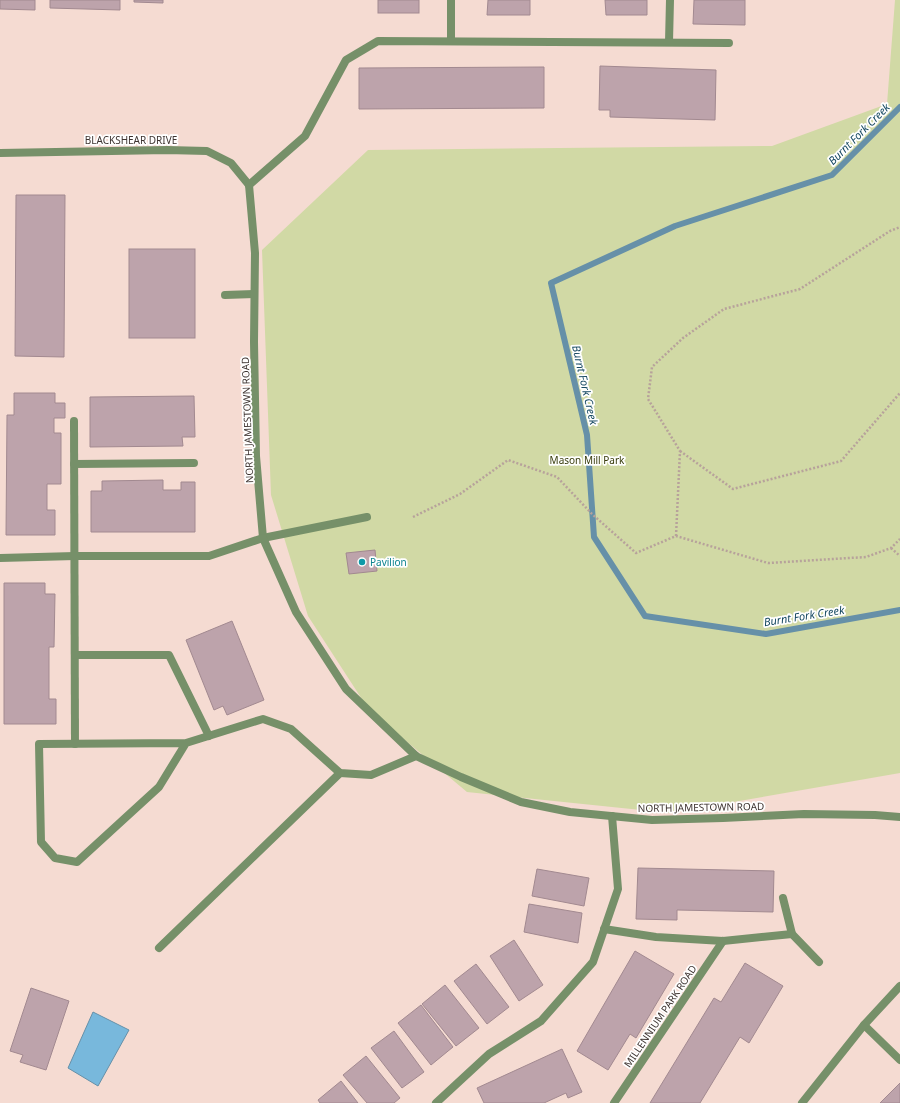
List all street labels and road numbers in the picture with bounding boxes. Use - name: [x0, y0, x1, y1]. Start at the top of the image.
- street label: BLACKSHEAR DRIVE: [85, 133, 177, 147]
- street label: NORTH JAMESTOWN ROAD: [238, 357, 256, 483]
- street label: NORTH JAMESTOWN ROAD: [638, 799, 764, 815]
- street label: MILLENNIUM PARK ROAD: [620, 962, 700, 1070]

